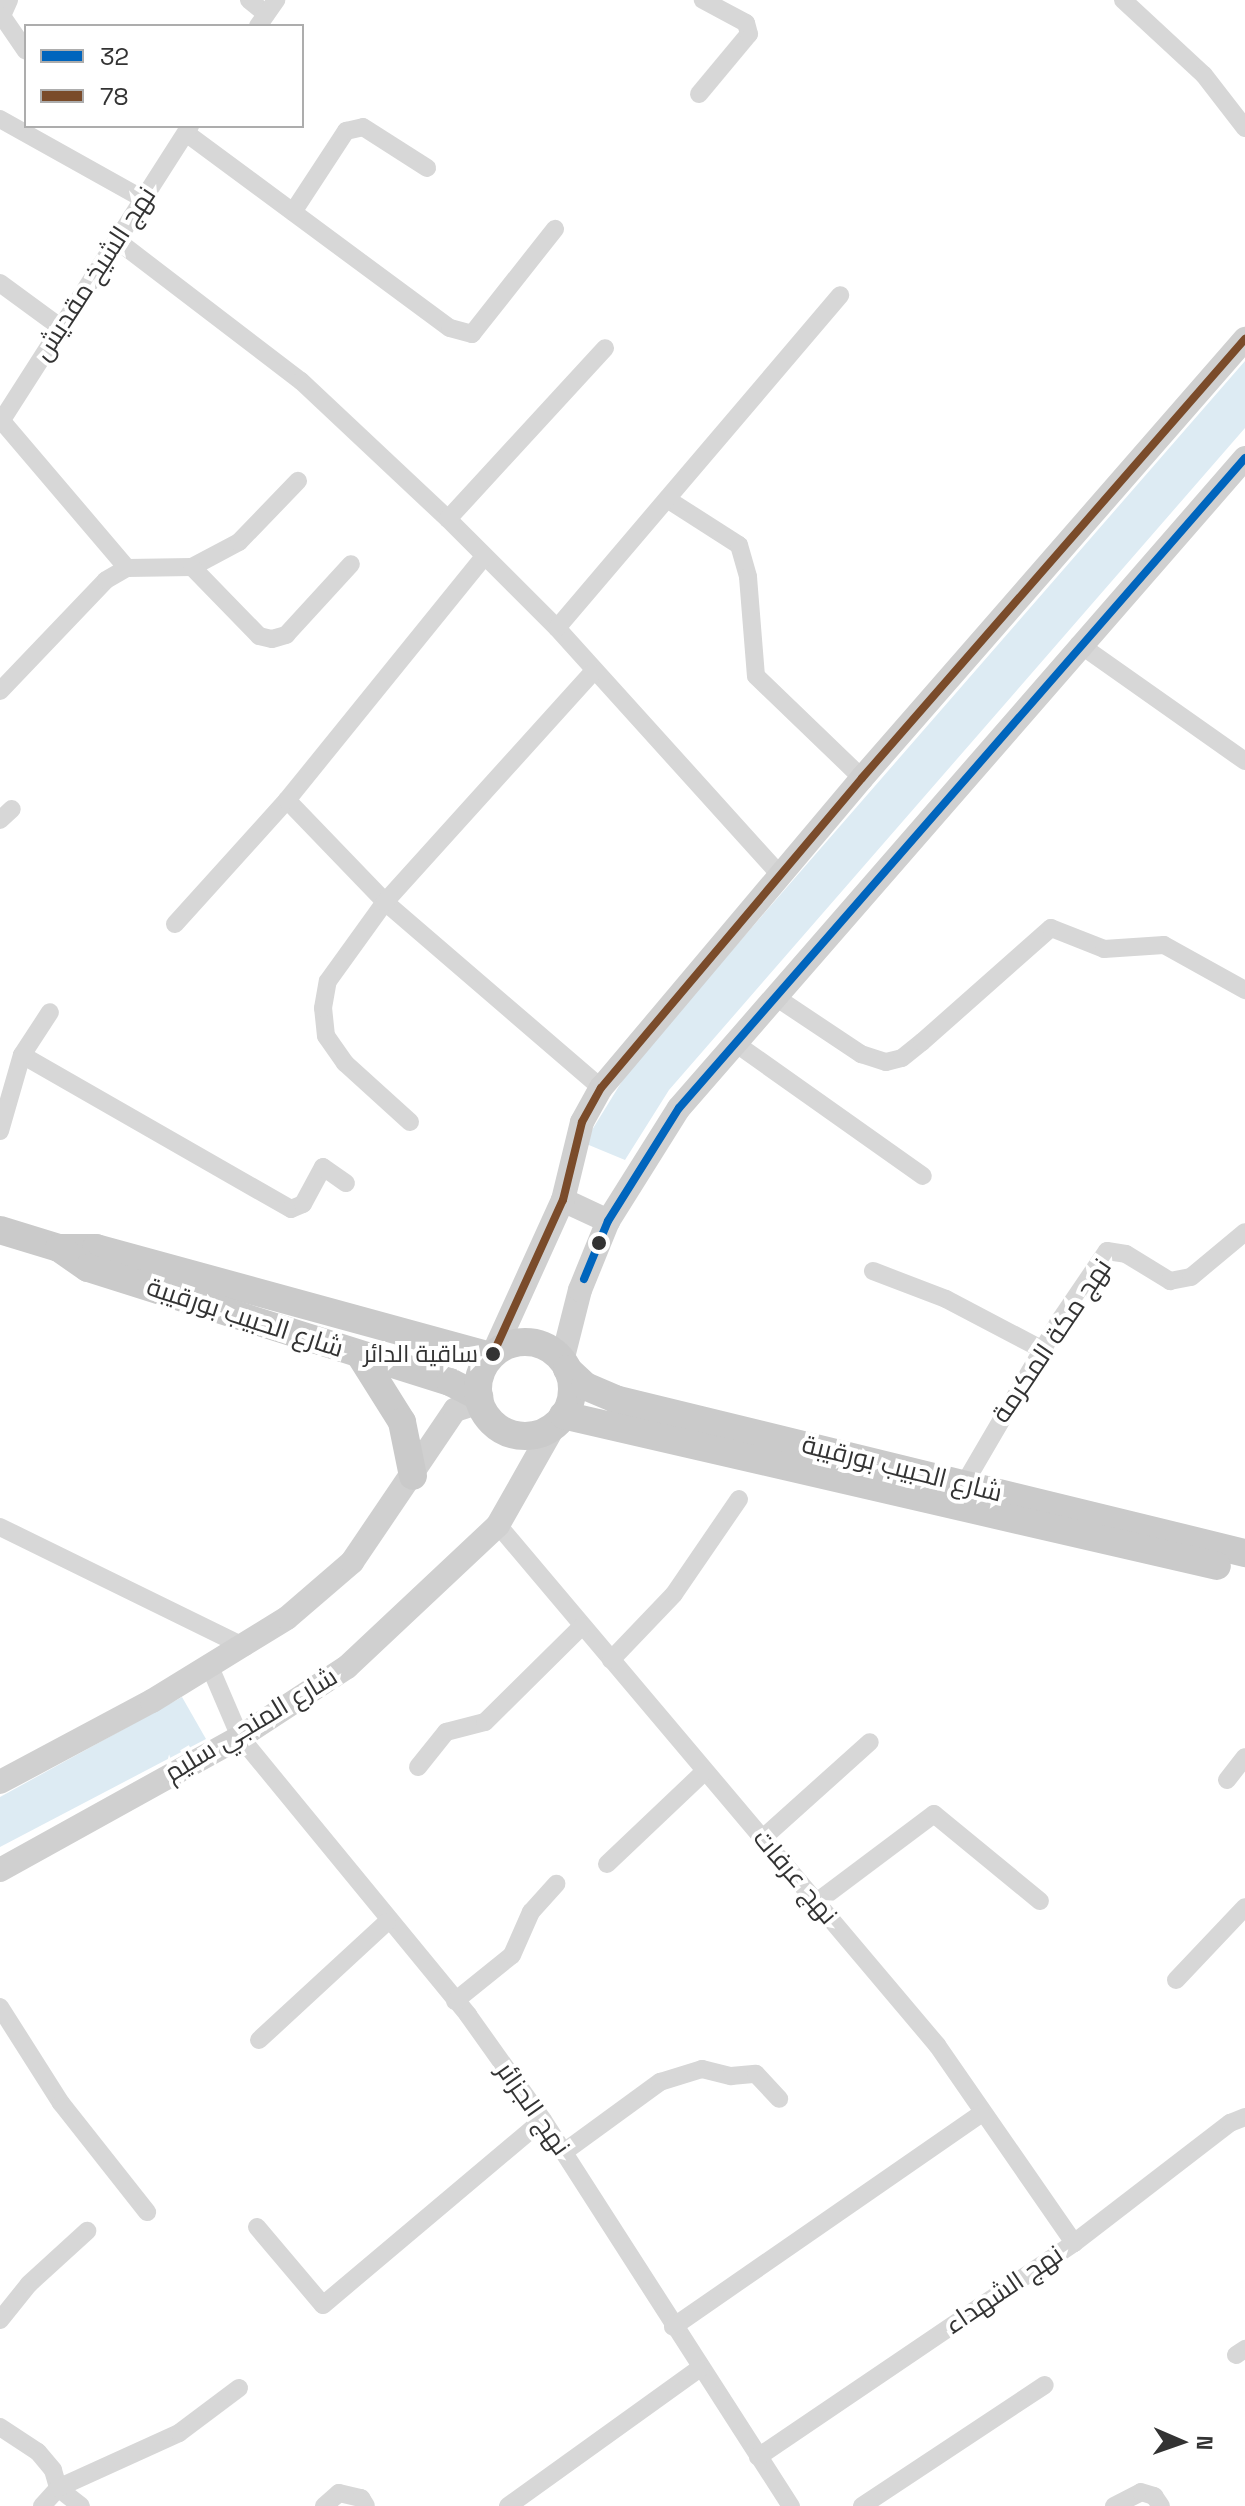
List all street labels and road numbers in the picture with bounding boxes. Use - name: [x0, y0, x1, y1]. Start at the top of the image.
- street label: نهج الشيخ مقديش: [27, 181, 163, 367]
- street label: نهج مكة المكرمة: [986, 1253, 1118, 1429]
- street label: شارع الحبيب بورقيبة: [143, 1271, 347, 1365]
- street label: شارع الحبيب بورقيبة: [799, 1429, 1005, 1509]
- street label: شارع المنجي سليم: [159, 1661, 343, 1789]
- street label: نهج عرفات: [746, 1823, 844, 1931]
- street label: نهج الجزائر: [490, 2056, 576, 2162]
- street label: نهج الشهداء: [939, 2239, 1069, 2341]

